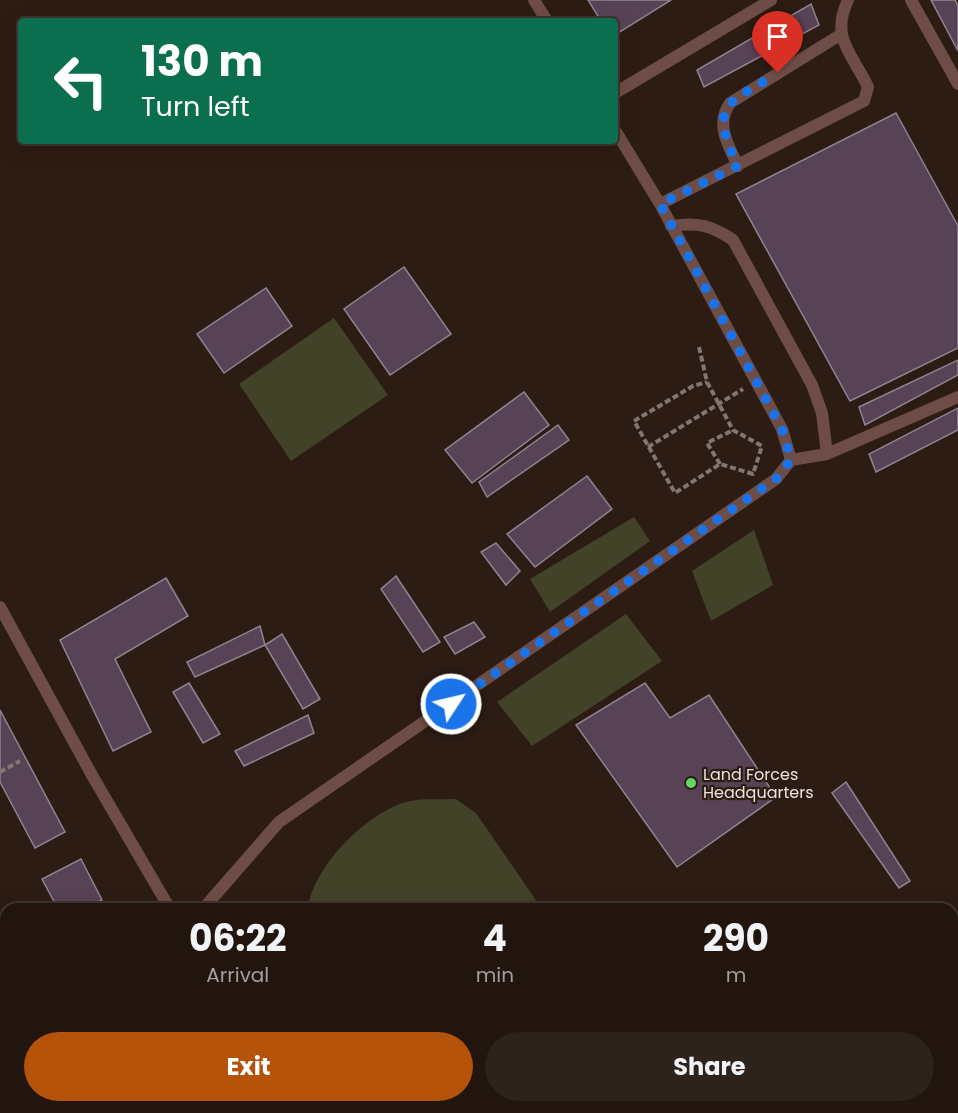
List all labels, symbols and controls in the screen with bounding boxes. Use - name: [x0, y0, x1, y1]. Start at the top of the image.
- pin: [752, 11, 803, 73]
- icon: arrive: [761, 20, 794, 53]
- text: 130 m: [141, 32, 263, 91]
- icon: left: [42, 42, 120, 120]
- text: Turn left: [141, 88, 250, 125]
- position arrow: [419, 672, 483, 736]
- place label: Land Forces Headquarters: [703, 763, 814, 804]
- marker: Land Forces Headquarters: [684, 776, 698, 790]
- text: 06:22: [189, 913, 287, 964]
- text: 4: [483, 913, 507, 964]
- text: 290: [703, 913, 769, 964]
- text: Arrival: [206, 961, 269, 989]
- text: min: [476, 961, 514, 989]
- text: m: [726, 961, 746, 989]
- button: Exit: [24, 1032, 473, 1101]
- button: Share: [485, 1032, 934, 1101]

